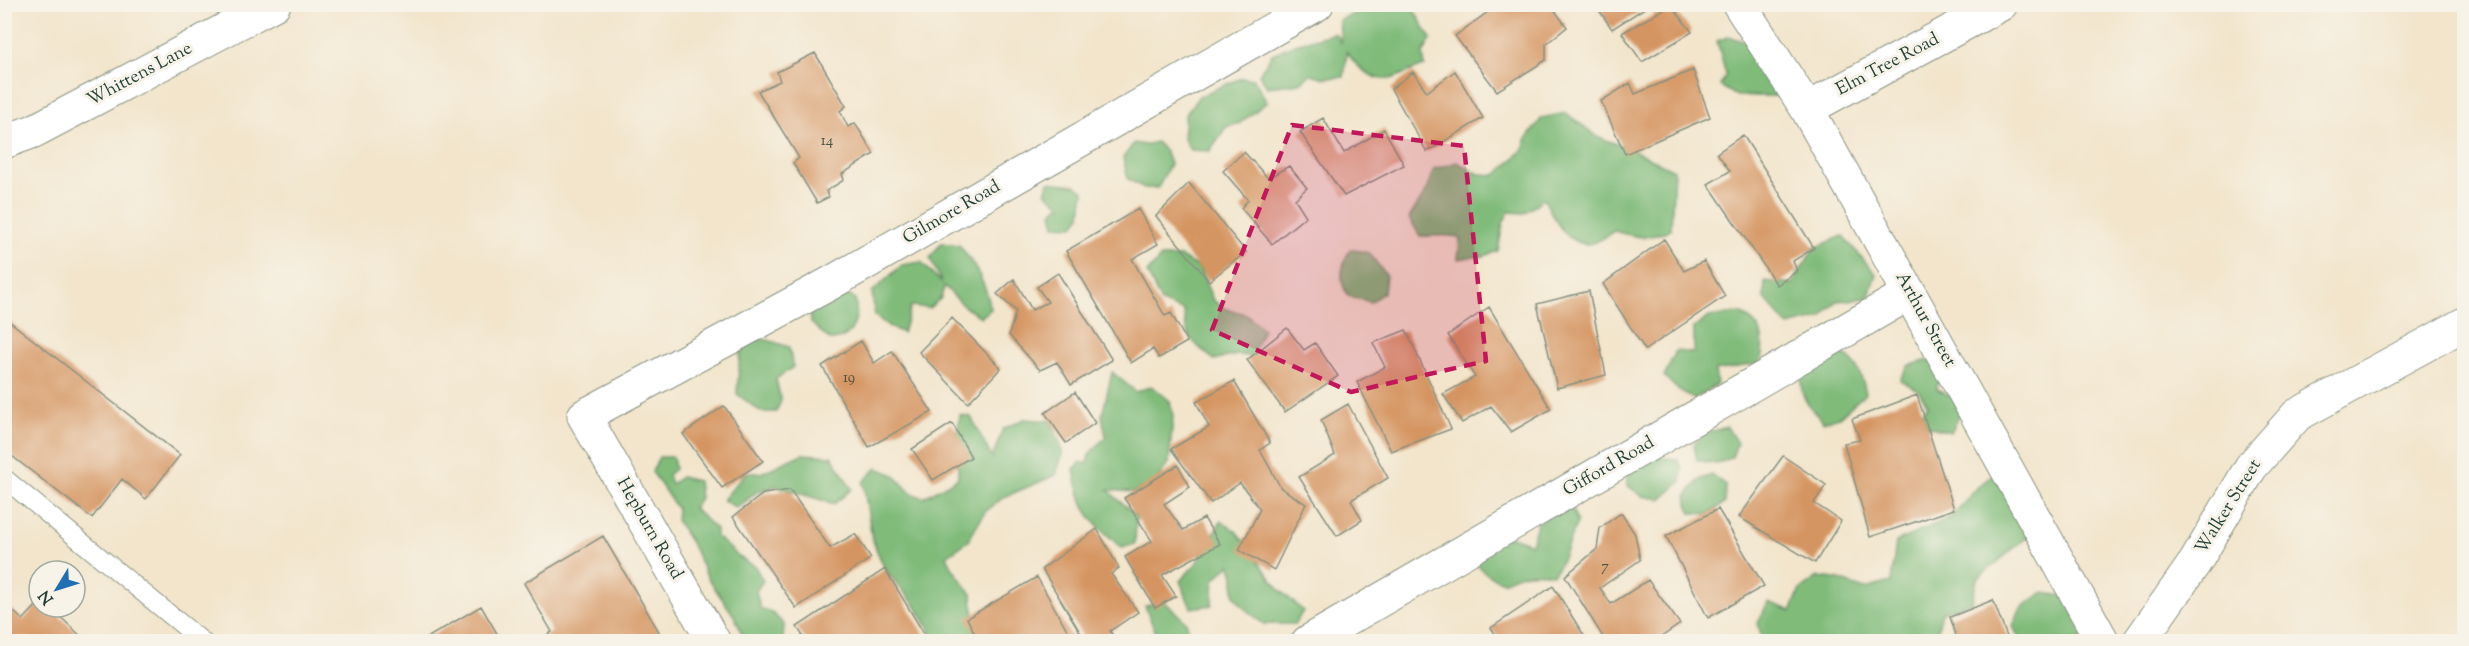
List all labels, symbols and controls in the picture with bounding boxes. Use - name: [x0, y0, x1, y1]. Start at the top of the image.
- street label: Elm Tree Road: [1832, 27, 1944, 103]
- street label: Whittens Lane: [83, 36, 197, 114]
- house number: 14: [821, 131, 834, 152]
- street label: Gilmore Road: [898, 175, 1006, 251]
- street label: Arthur Street: [1888, 268, 1962, 372]
- house number: 19: [843, 368, 855, 389]
- street label: Gifford Road: [1559, 430, 1659, 504]
- street label: Walker Street: [2190, 455, 2268, 559]
- street label: Hepburn Road: [609, 473, 689, 585]
- house number: 7: [1601, 557, 1609, 578]
- north arrow: [27, 559, 87, 619]
- text: N: [34, 584, 60, 609]

